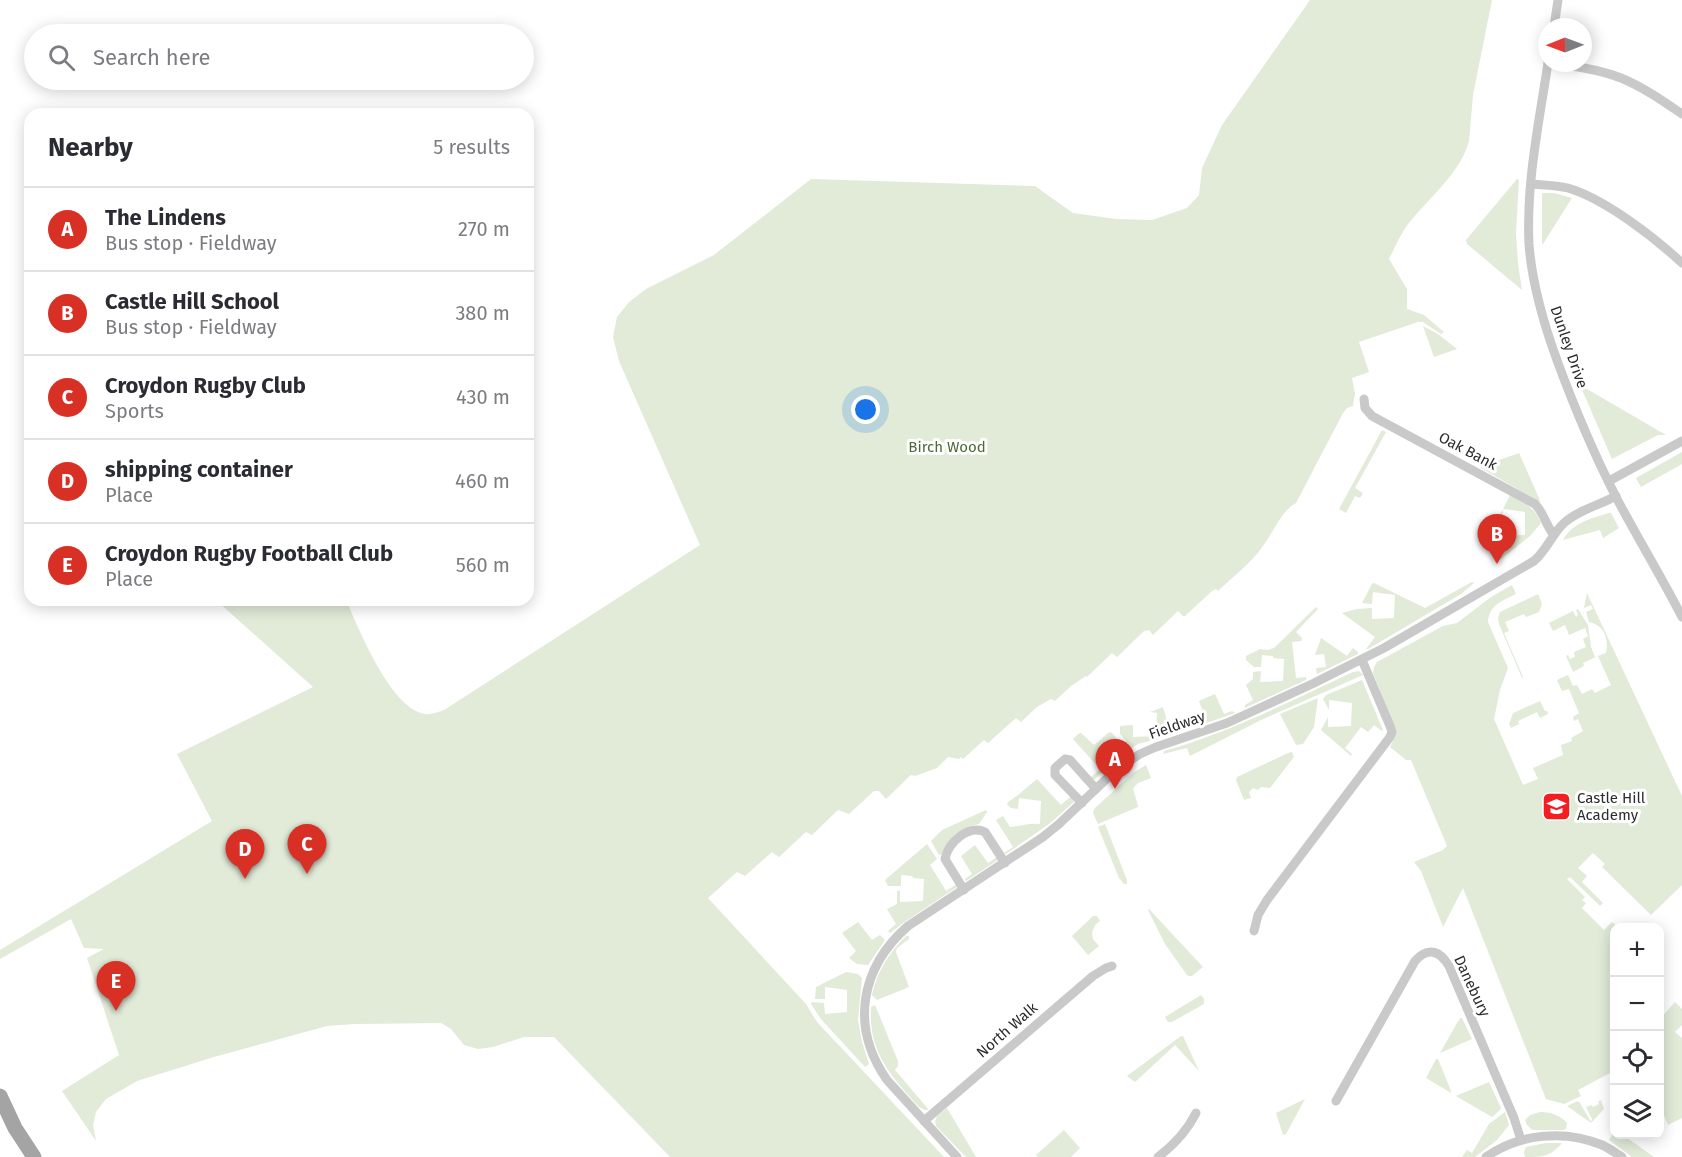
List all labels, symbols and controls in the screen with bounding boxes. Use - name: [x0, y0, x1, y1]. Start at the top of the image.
- north arrow: [1538, 18, 1592, 72]
- search box: [24, 24, 534, 90]
- icon: search: [45, 41, 78, 74]
- text: Search here: [93, 44, 211, 71]
- text: Nearby: [48, 132, 133, 163]
- text: 5 results: [433, 135, 510, 159]
- text: The Lindens: [105, 204, 226, 231]
- text: A: [62, 217, 73, 241]
- text: 270 m: [458, 217, 510, 241]
- text: Bus stop · Fieldway: [105, 231, 277, 255]
- text: Castle Hill School: [105, 288, 279, 315]
- text: B: [61, 301, 74, 325]
- text: 380 m: [455, 301, 510, 325]
- street label: Dunley Drive: [1546, 303, 1592, 391]
- text: Bus stop · Fieldway: [105, 315, 277, 339]
- text: Croydon Rugby Club: [105, 372, 306, 399]
- text: C: [62, 385, 73, 409]
- text: 430 m: [456, 385, 510, 409]
- your location: [851, 395, 880, 424]
- text: Sports: [105, 399, 164, 423]
- street label: Oak Bank: [1436, 428, 1501, 474]
- park label: Birch Wood: [908, 438, 986, 456]
- text: shipping container: [105, 456, 293, 483]
- text: D: [61, 469, 74, 493]
- text: 460 m: [455, 469, 510, 493]
- text: Place: [105, 483, 153, 507]
- pin: B: [1478, 514, 1516, 564]
- text: Croydon Rugby Football Club: [105, 540, 393, 567]
- text: E: [62, 553, 73, 577]
- text: 560 m: [456, 553, 510, 577]
- text: Place: [105, 567, 153, 591]
- street label: Fieldway: [1146, 707, 1208, 743]
- pin: A: [1096, 740, 1134, 789]
- place label: Castle Hill Academy: [1577, 789, 1646, 824]
- school or university icon: Castle Hill Academy: [1540, 791, 1572, 823]
- pin: C: [288, 824, 326, 874]
- pin: D: [226, 830, 264, 879]
- map controls: [1610, 923, 1664, 1139]
- button: +: [1610, 923, 1664, 977]
- street label: Danebury: [1450, 953, 1494, 1020]
- pin: E: [96, 962, 136, 1011]
- button: −: [1610, 977, 1664, 1031]
- street label: North Walk: [973, 998, 1041, 1061]
- button: locate: [1610, 1031, 1664, 1085]
- button: layers: [1610, 1085, 1664, 1139]

